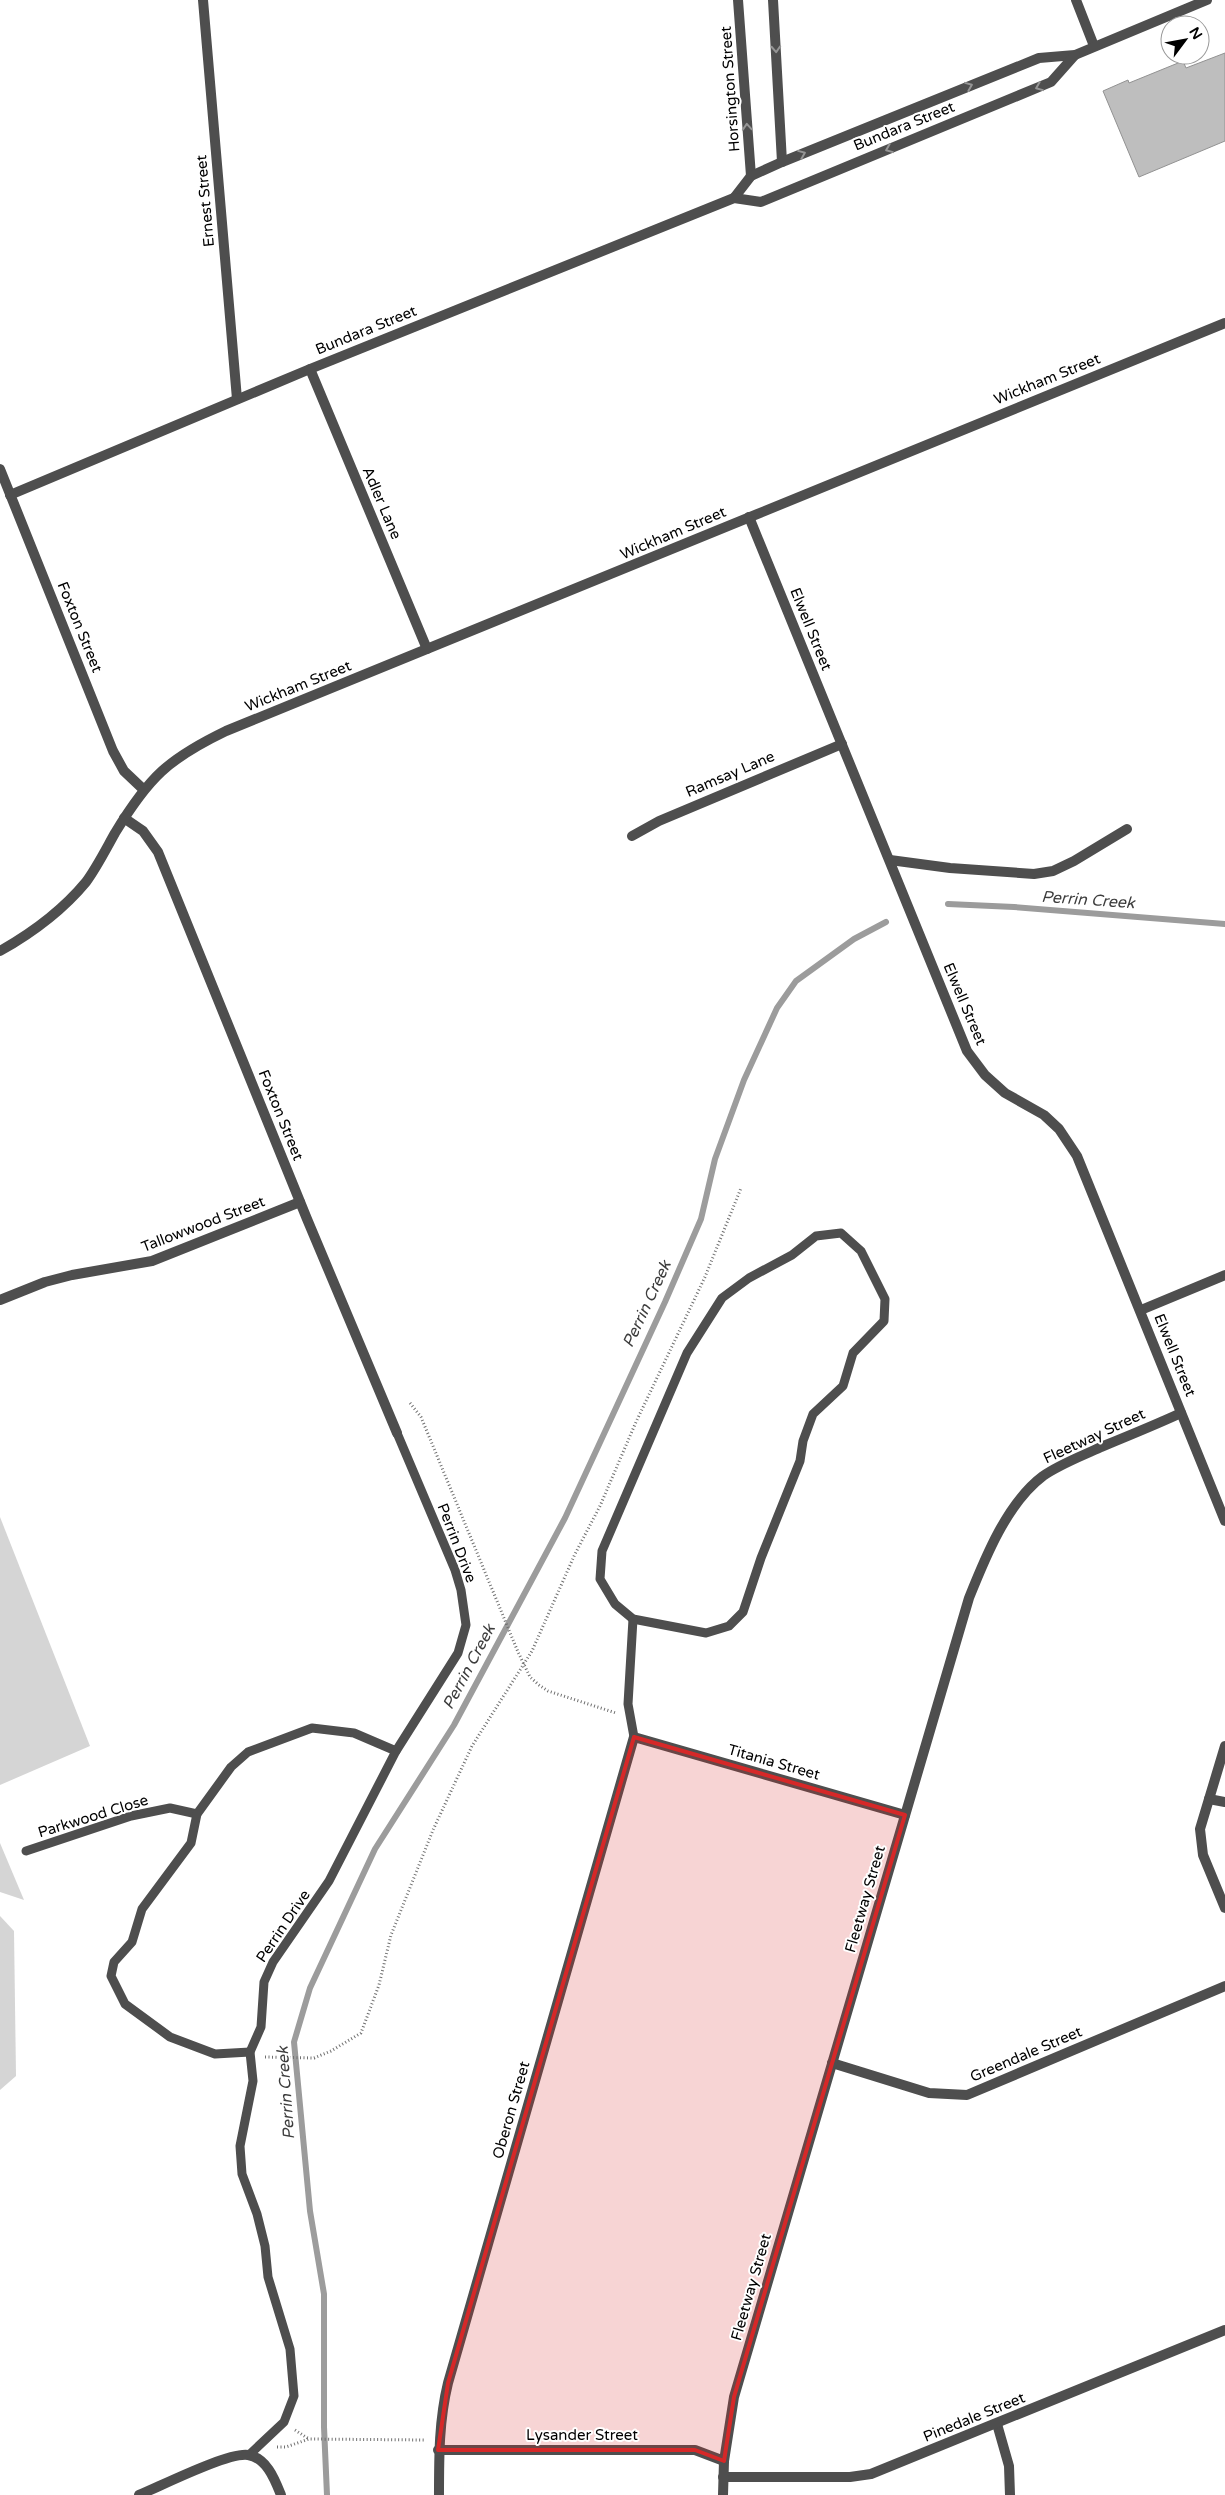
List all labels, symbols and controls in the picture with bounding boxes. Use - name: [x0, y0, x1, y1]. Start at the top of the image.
- north arrow: [1160, 15, 1210, 65]
- text: N: [1185, 24, 1206, 43]
- street label: Horsington Street: [717, 25, 743, 153]
- one-way arrow: [771, 45, 782, 53]
- one-way arrow: [1035, 80, 1044, 91]
- one-way arrow: [964, 82, 973, 93]
- street label: Bundara Street: [851, 97, 957, 154]
- one-way arrow: [742, 123, 753, 131]
- one-way arrow: [885, 142, 894, 153]
- one-way arrow: [797, 150, 806, 161]
- street label: Ernest Street: [192, 154, 218, 248]
- street label: Bundara Street: [313, 301, 419, 358]
- street label: Wickham Street: [991, 349, 1103, 409]
- street label: Adler Lane: [359, 464, 405, 542]
- street label: Wickham Street: [617, 503, 729, 563]
- street label: Foxton Street: [54, 579, 106, 675]
- street label: Elwell Street: [786, 585, 836, 673]
- street label: Wickham Street: [242, 656, 354, 716]
- street label: Ramsay Lane: [683, 747, 777, 801]
- water label: Perrin Creek: [1041, 887, 1137, 913]
- street label: Elwell Street: [940, 960, 991, 1048]
- street label: Foxton Street: [255, 1067, 307, 1163]
- street label: Tallowwood Street: [139, 1192, 268, 1256]
- water label: Perrin Creek: [618, 1256, 676, 1351]
- street label: Elwell Street: [1150, 1311, 1200, 1399]
- street label: Fleetway Street: [1040, 1404, 1148, 1467]
- street label: Perrin Drive: [434, 1501, 480, 1585]
- water label: Perrin Creek: [438, 1620, 500, 1713]
- street label: Titania Street: [726, 1740, 822, 1784]
- street label: Parkwood Close: [36, 1791, 150, 1841]
- street label: Fleetway Street: [841, 1843, 889, 1954]
- street label: Perrin Drive: [252, 1886, 314, 1966]
- street label: Greendale Street: [967, 2022, 1085, 2086]
- water label: Perrin Creek: [273, 2044, 299, 2140]
- street label: Oberon Street: [488, 2059, 534, 2161]
- street label: Fleetway Street: [727, 2231, 775, 2342]
- street label: Pinedale Street: [920, 2388, 1028, 2446]
- street label: Lysander Street: [526, 2426, 638, 2444]

